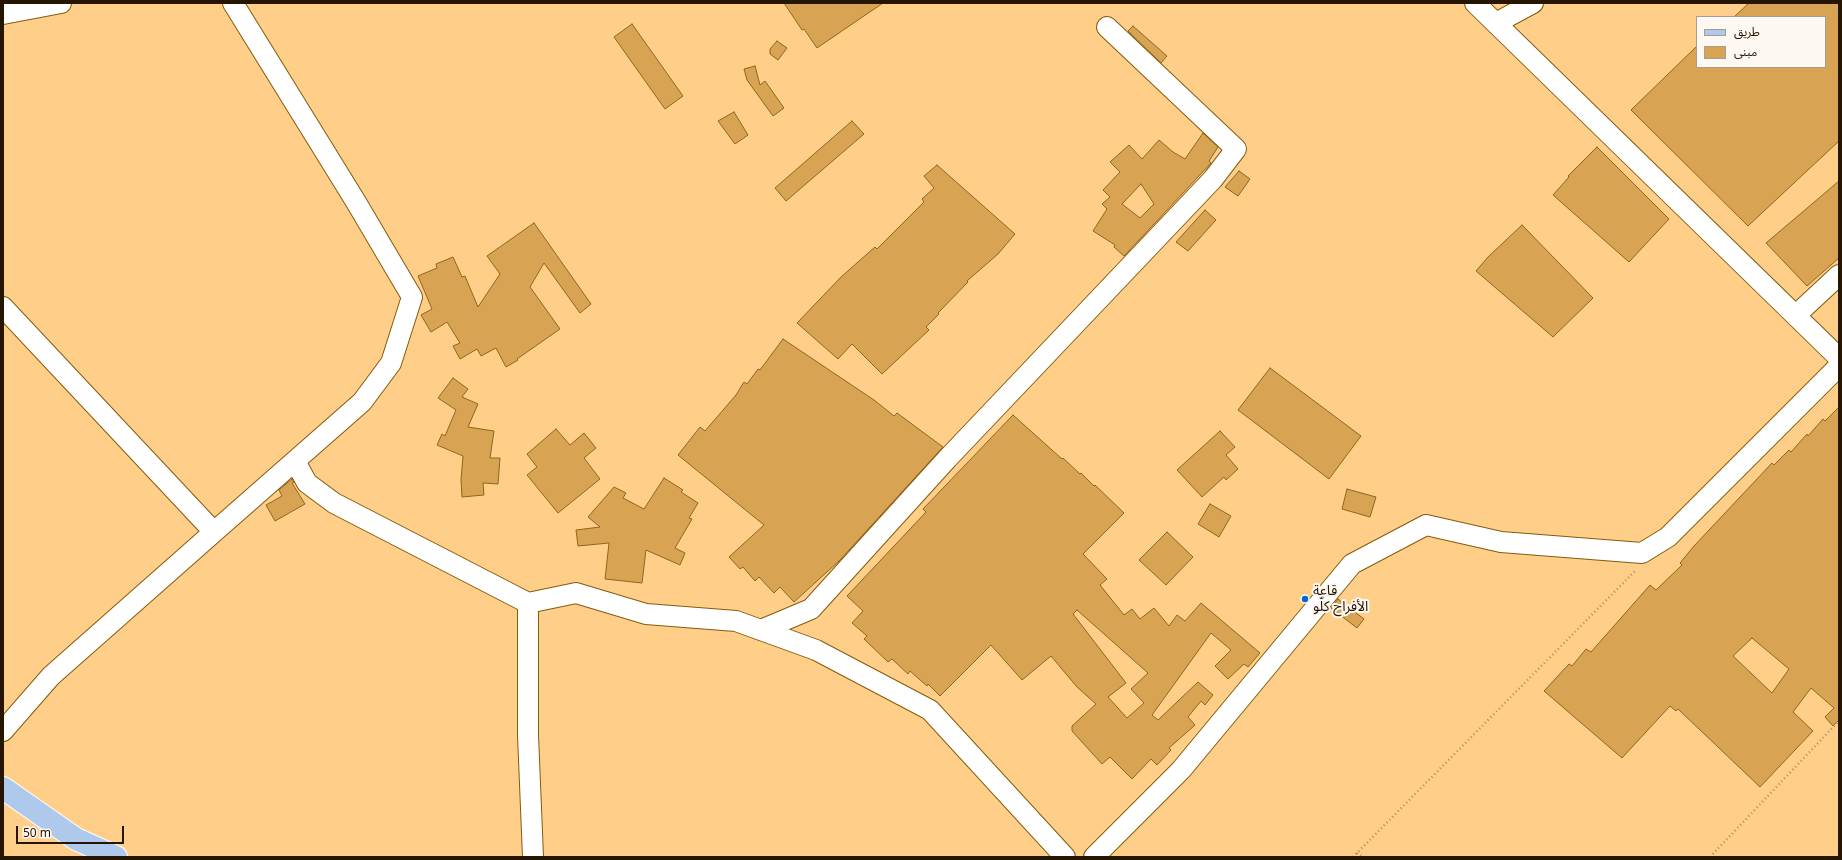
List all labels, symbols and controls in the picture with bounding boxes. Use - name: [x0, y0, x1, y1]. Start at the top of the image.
- legend: [1696, 16, 1826, 68]
- text: طريق: [1734, 23, 1760, 40]
- text: مبنى: [1734, 43, 1757, 60]
- place label: قاعة الأفراح كلّو: [1313, 583, 1368, 616]
- marker: قاعة الأفراح كلّو: [1300, 594, 1310, 604]
- scale bar: [18, 818, 126, 844]
- text: 50 m: [23, 824, 51, 841]

